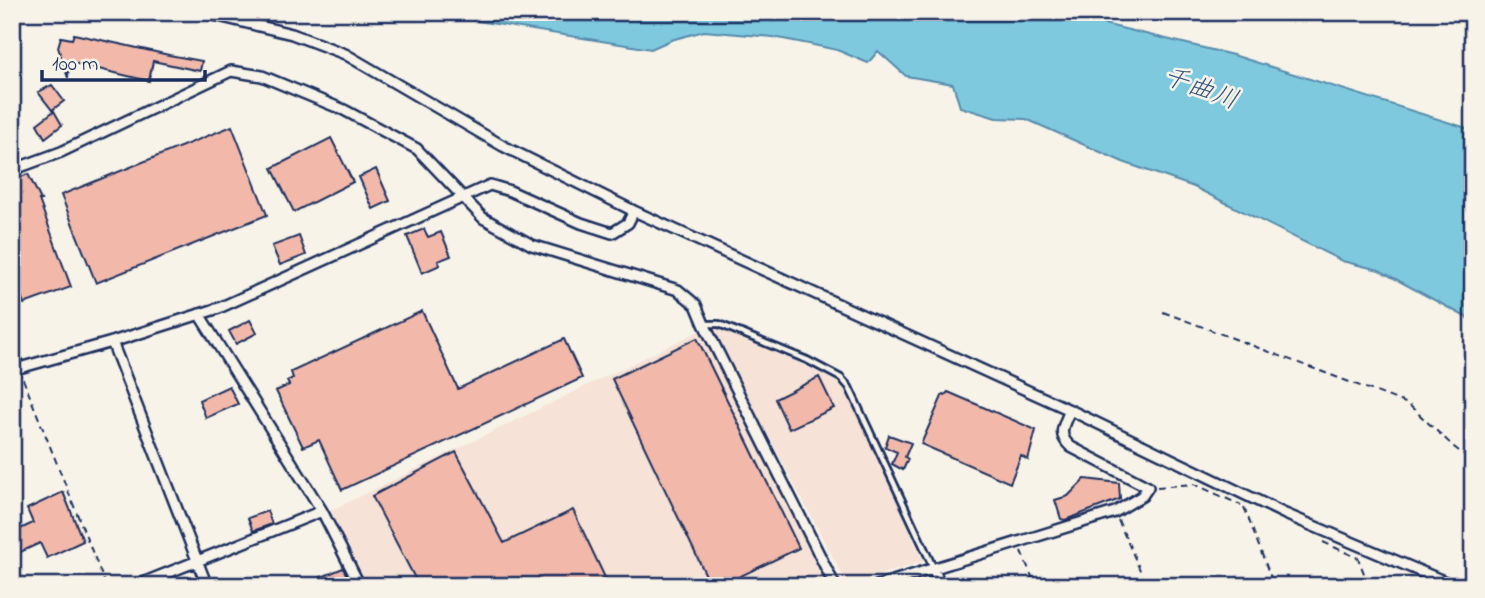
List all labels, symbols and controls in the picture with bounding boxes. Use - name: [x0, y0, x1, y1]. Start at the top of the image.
- scale bar: [42, 38, 205, 82]
- text: 100 m: [52, 50, 98, 80]
- water label: 千曲川: [1157, 59, 1243, 121]

